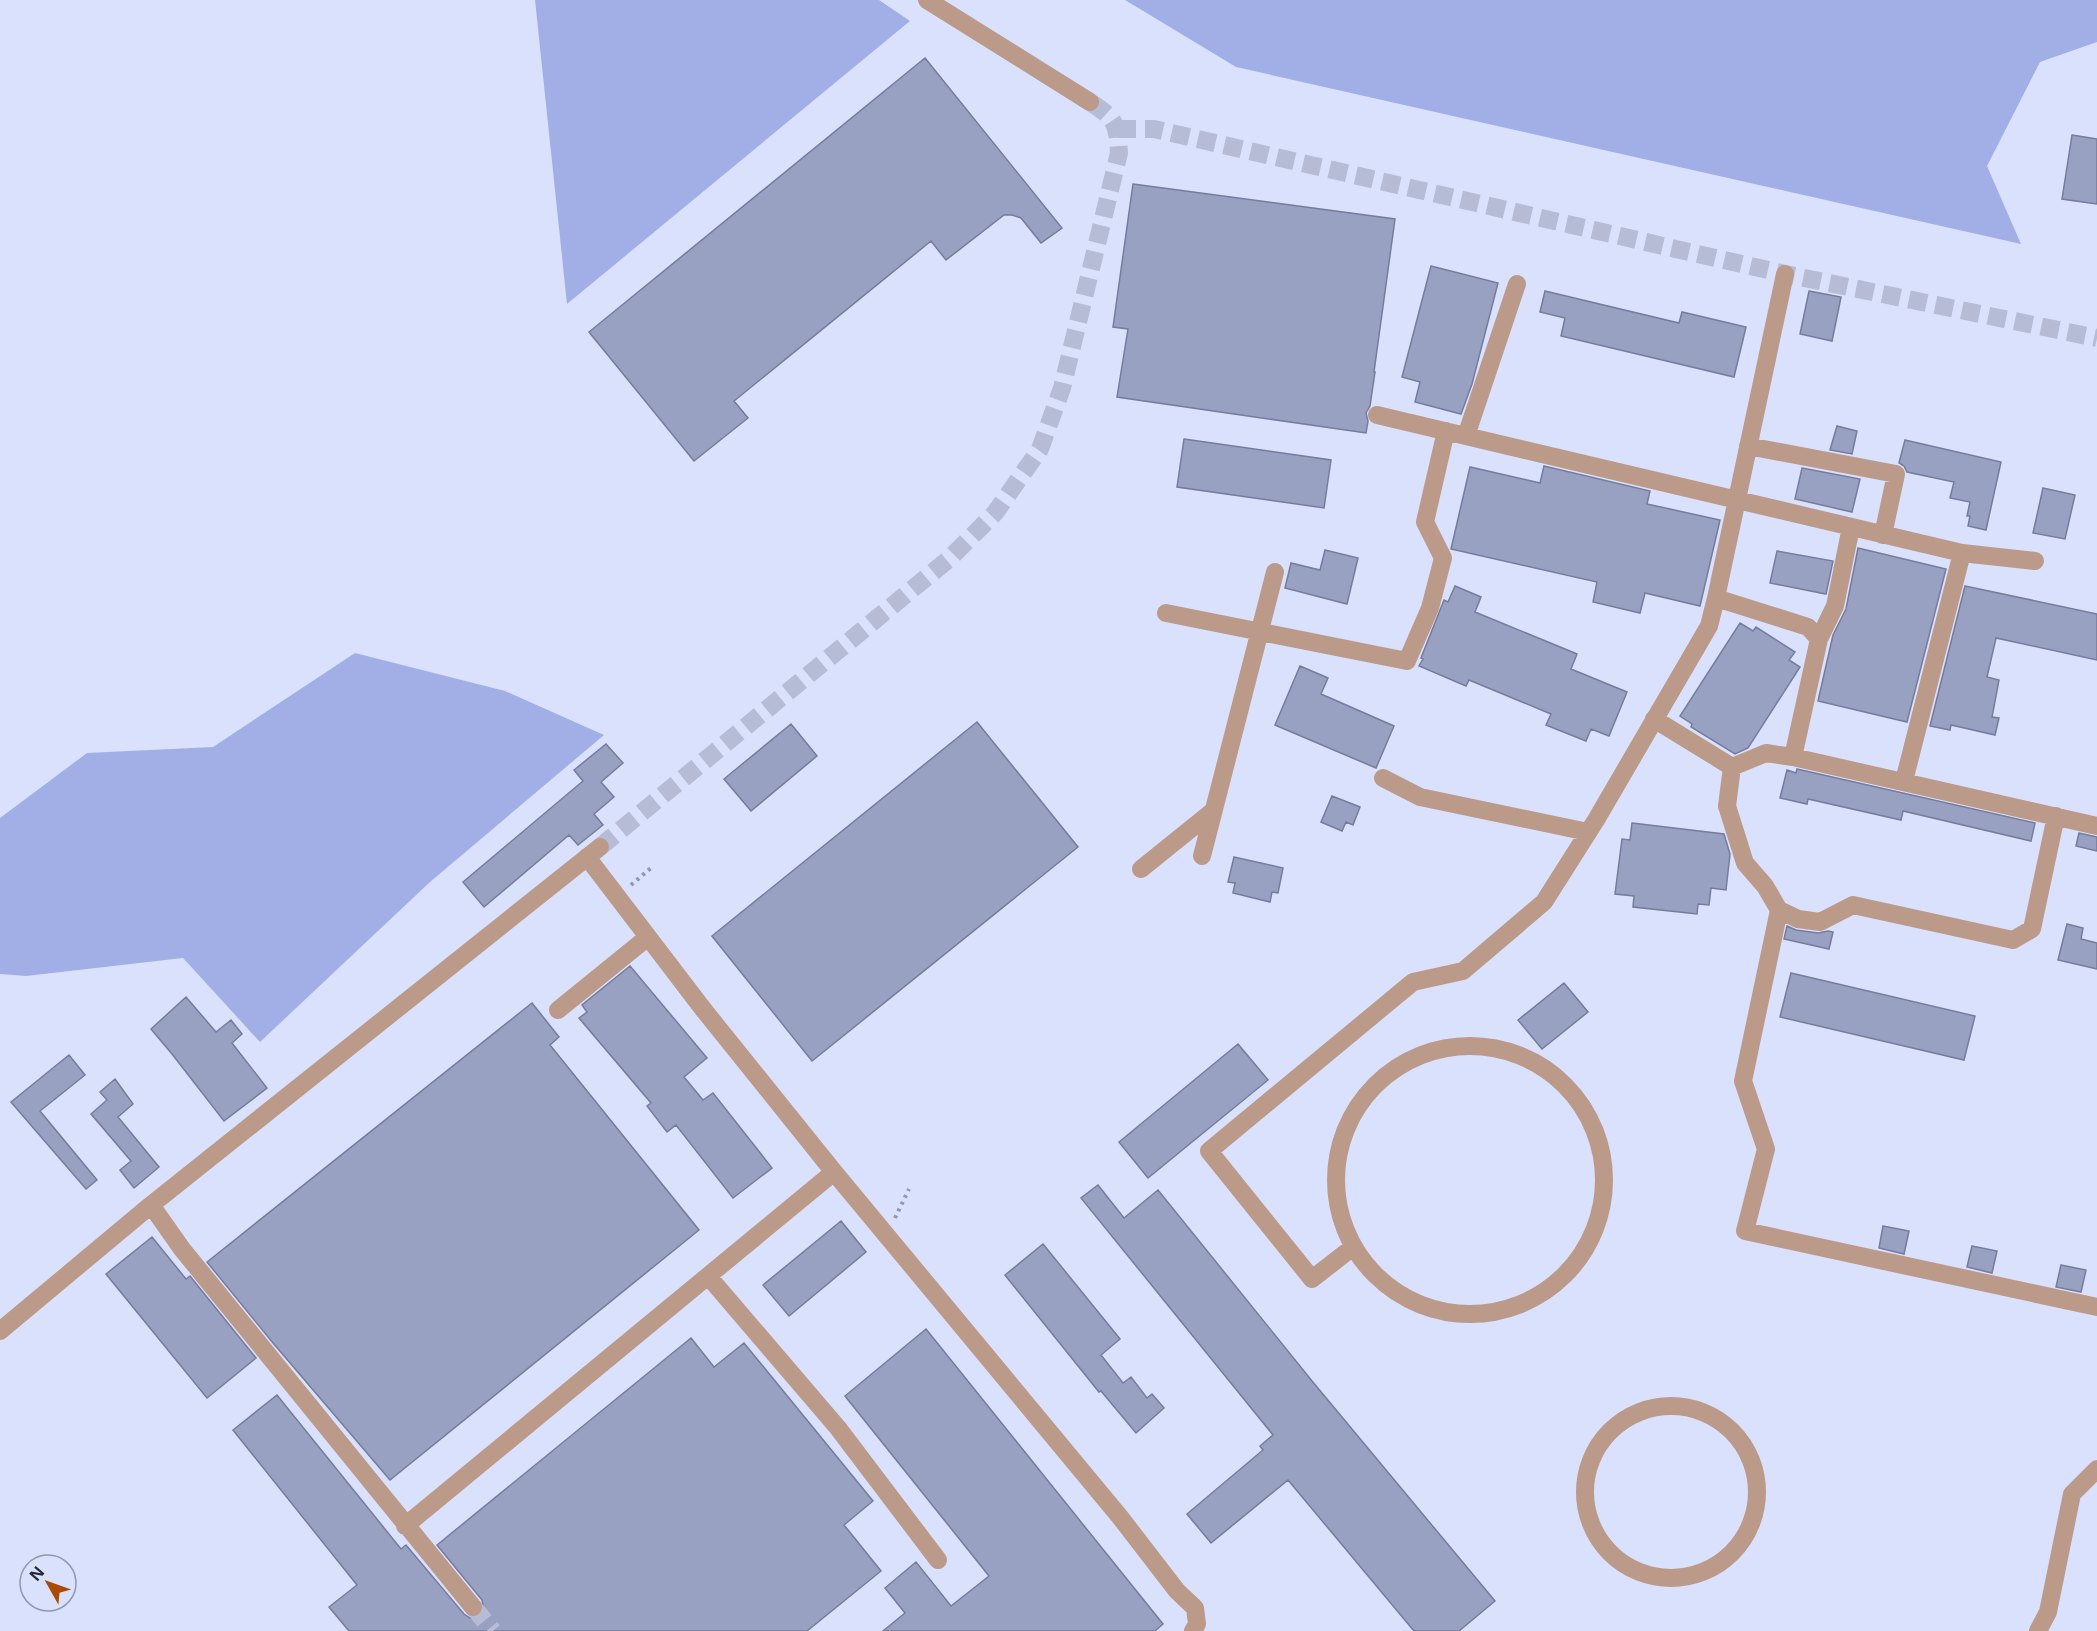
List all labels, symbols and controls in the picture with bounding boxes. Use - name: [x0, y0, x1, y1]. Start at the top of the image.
- north arrow: [18, 1553, 78, 1613]
- text: N: [24, 1561, 49, 1585]

